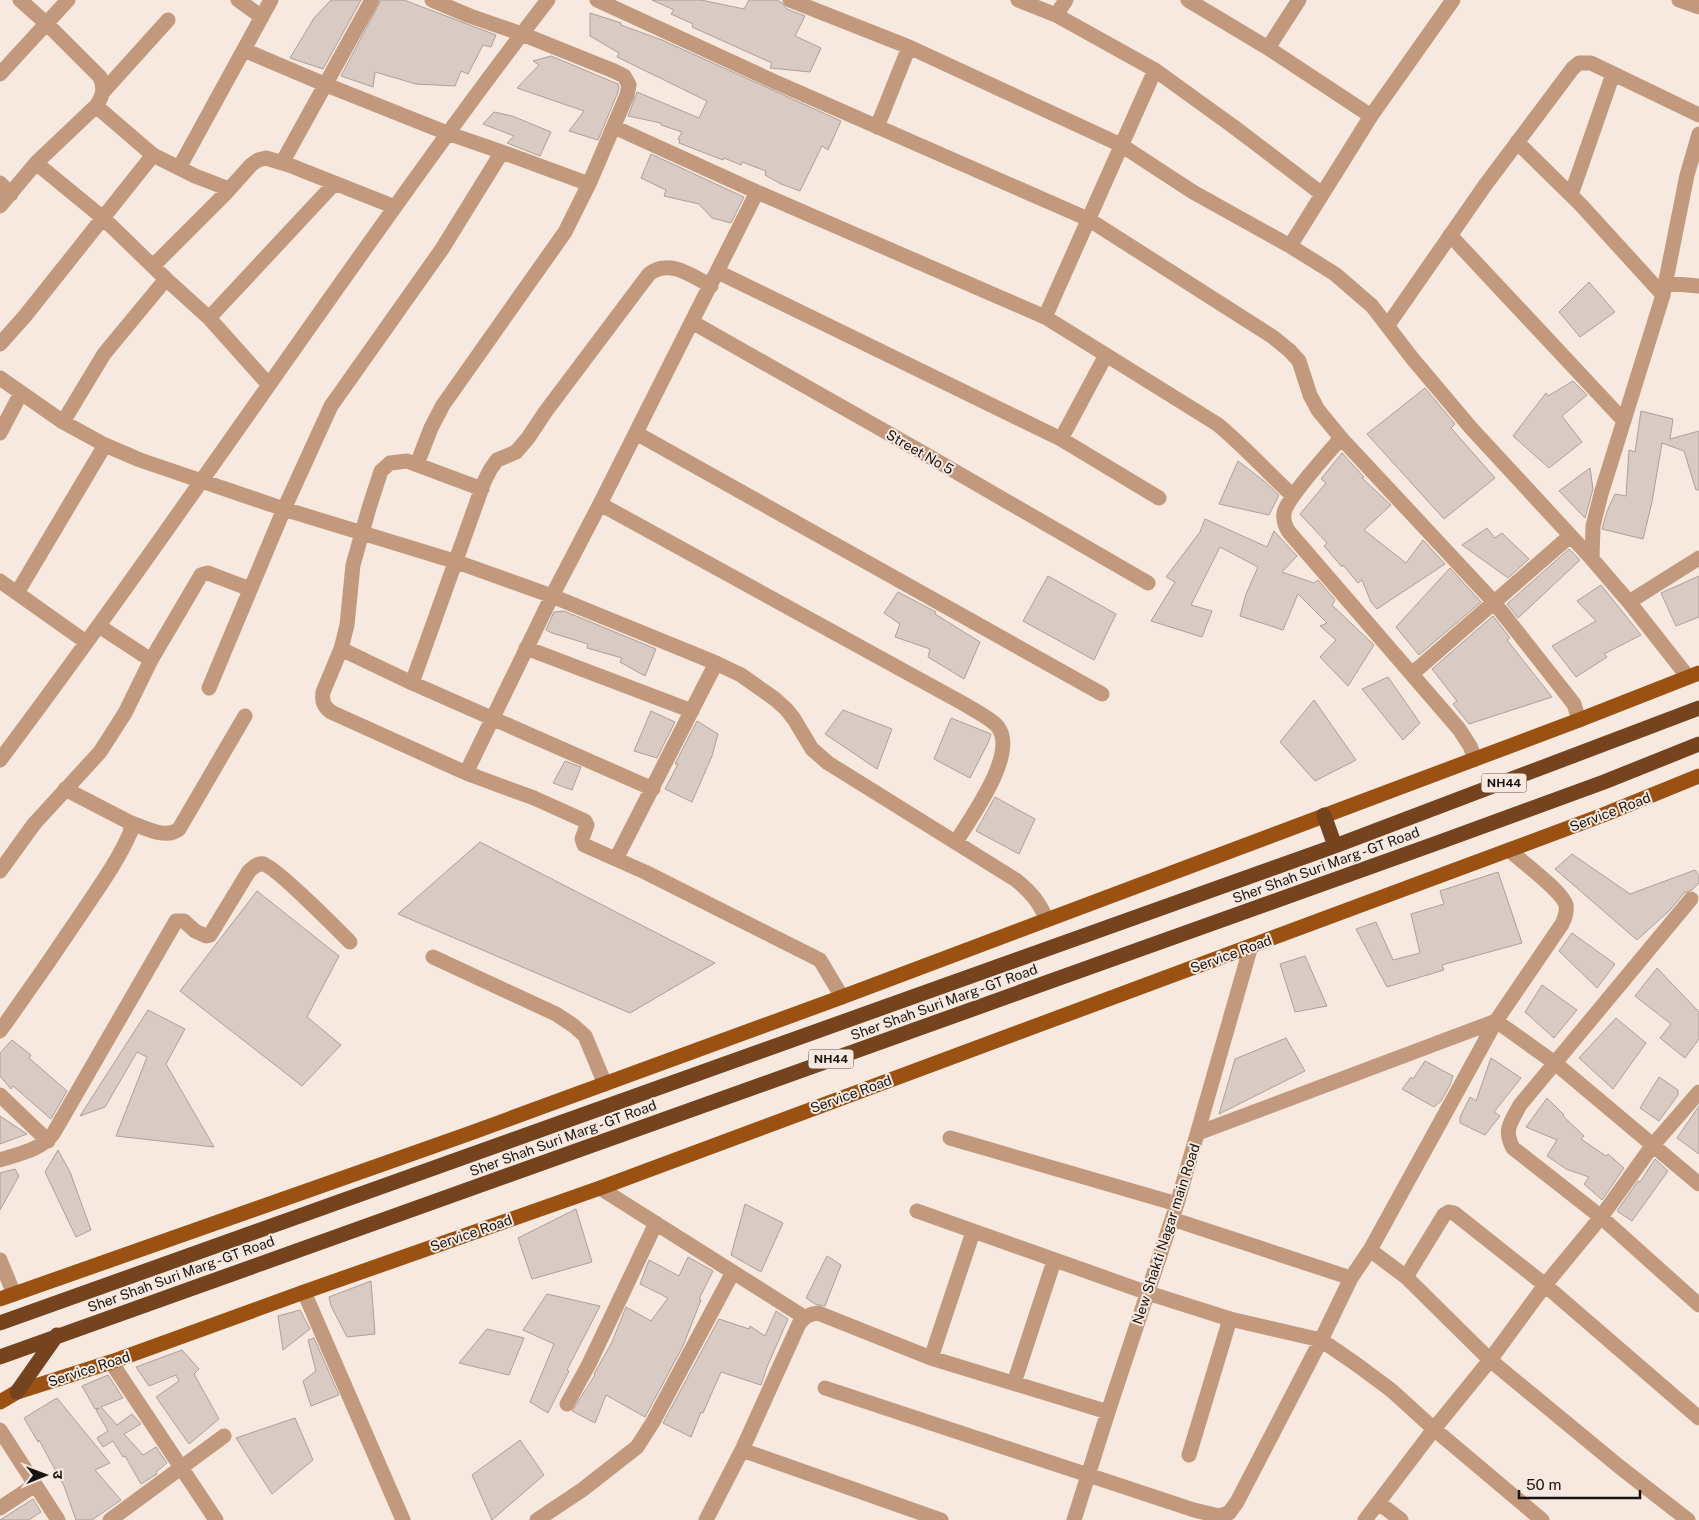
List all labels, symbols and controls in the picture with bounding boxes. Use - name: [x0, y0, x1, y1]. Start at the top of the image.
- street label: Street No 5: [884, 426, 956, 478]
- road number: NH44: [1482, 774, 1526, 792]
- street label: Service Road: [1567, 789, 1653, 835]
- street label: Sher Shah Suri Marg - GT Road: [1230, 824, 1422, 906]
- street label: Service Road: [1188, 932, 1274, 976]
- street label: Sher Shah Suri Marg - GT Road: [848, 961, 1040, 1043]
- road number: NH44: [808, 1050, 854, 1068]
- street label: Service Road: [808, 1072, 894, 1116]
- street label: Sher Shah Suri Marg - GT Road: [467, 1097, 659, 1179]
- street label: New Shakti Nagar main Road: [1129, 1142, 1203, 1326]
- street label: Service Road: [428, 1212, 514, 1254]
- street label: Sher Shah Suri Marg - GT Road: [85, 1233, 277, 1315]
- street label: Service Road: [46, 1348, 132, 1390]
- north arrow: [20, 1450, 70, 1500]
- scale bar: [1519, 1468, 1640, 1500]
- text: उ: [50, 1471, 66, 1480]
- text: 50 m: [1526, 1476, 1561, 1493]

